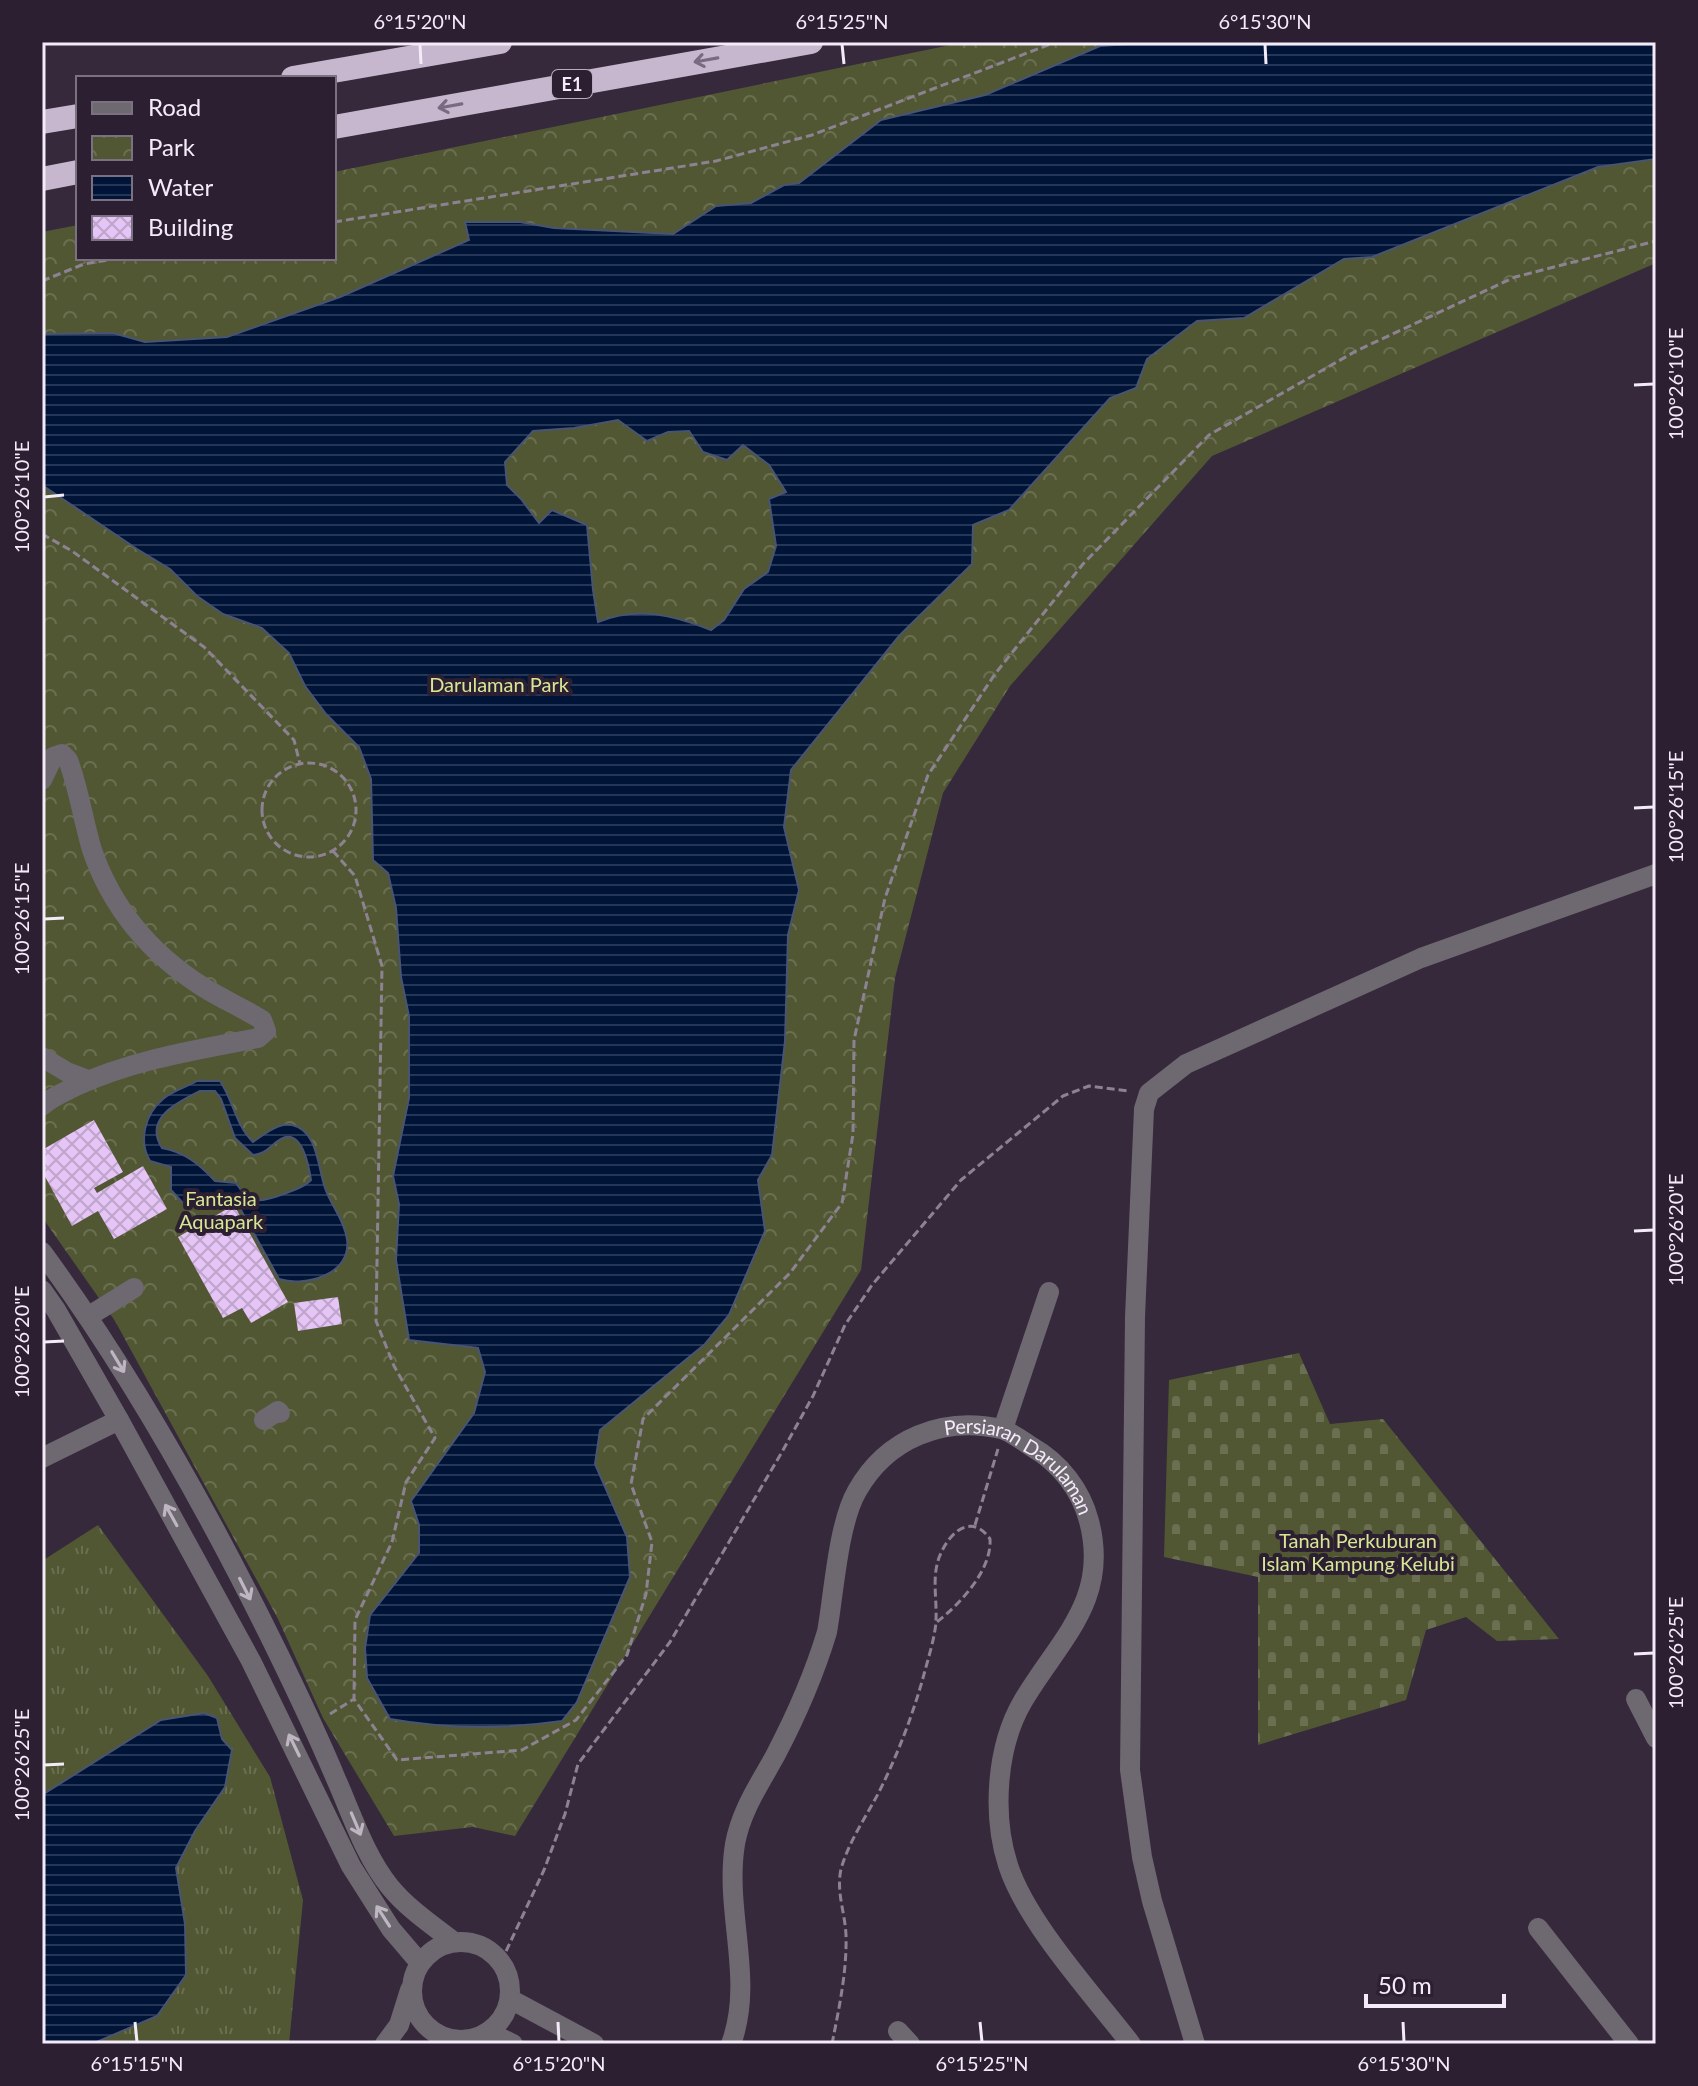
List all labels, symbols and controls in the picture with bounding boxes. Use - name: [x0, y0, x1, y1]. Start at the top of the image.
- text: 6°15'20"N: [373, 9, 467, 33]
- text: 6°15'25"N: [795, 9, 889, 33]
- text: 6°15'30"N: [1218, 9, 1312, 33]
- one-way arrow: [694, 53, 719, 68]
- road number: E1: [552, 70, 592, 98]
- legend: [76, 76, 336, 260]
- text: Road: [148, 92, 201, 121]
- one-way arrow: [438, 99, 464, 114]
- text: Park: [148, 132, 196, 161]
- text: Water: [148, 172, 213, 201]
- text: Building: [148, 212, 233, 241]
- text: 100°26'10"E: [1663, 328, 1687, 440]
- text: 100°26'10"E: [9, 441, 33, 553]
- park label: Darulaman Park: [429, 672, 570, 696]
- text: 100°26'15"E: [1663, 751, 1687, 863]
- text: 100°26'15"E: [9, 863, 33, 975]
- text: 100°26'20"E: [1663, 1174, 1687, 1286]
- park label: Fantasia Aquapark: [179, 1186, 264, 1233]
- text: 100°26'20"E: [9, 1286, 33, 1398]
- one-way arrow: [110, 1350, 126, 1373]
- street label: Persiaran Darulaman: [942, 1413, 1098, 1518]
- one-way arrow: [163, 1504, 179, 1528]
- park label: Tanah Perkuburan Islam Kampung Kelubi: [1261, 1528, 1455, 1575]
- one-way arrow: [237, 1577, 253, 1601]
- text: 100°26'25"E: [1663, 1597, 1687, 1709]
- text: 100°26'25"E: [9, 1709, 33, 1821]
- one-way arrow: [285, 1734, 300, 1757]
- one-way arrow: [349, 1811, 364, 1836]
- one-way arrow: [375, 1905, 391, 1928]
- scale bar: [1366, 1958, 1504, 2008]
- text: 50 m: [1378, 1970, 1432, 1999]
- text: 6°15'15"N: [90, 2051, 184, 2075]
- text: 6°15'20"N: [512, 2051, 606, 2075]
- text: 6°15'25"N: [935, 2051, 1029, 2075]
- text: 6°15'30"N: [1357, 2051, 1451, 2075]

